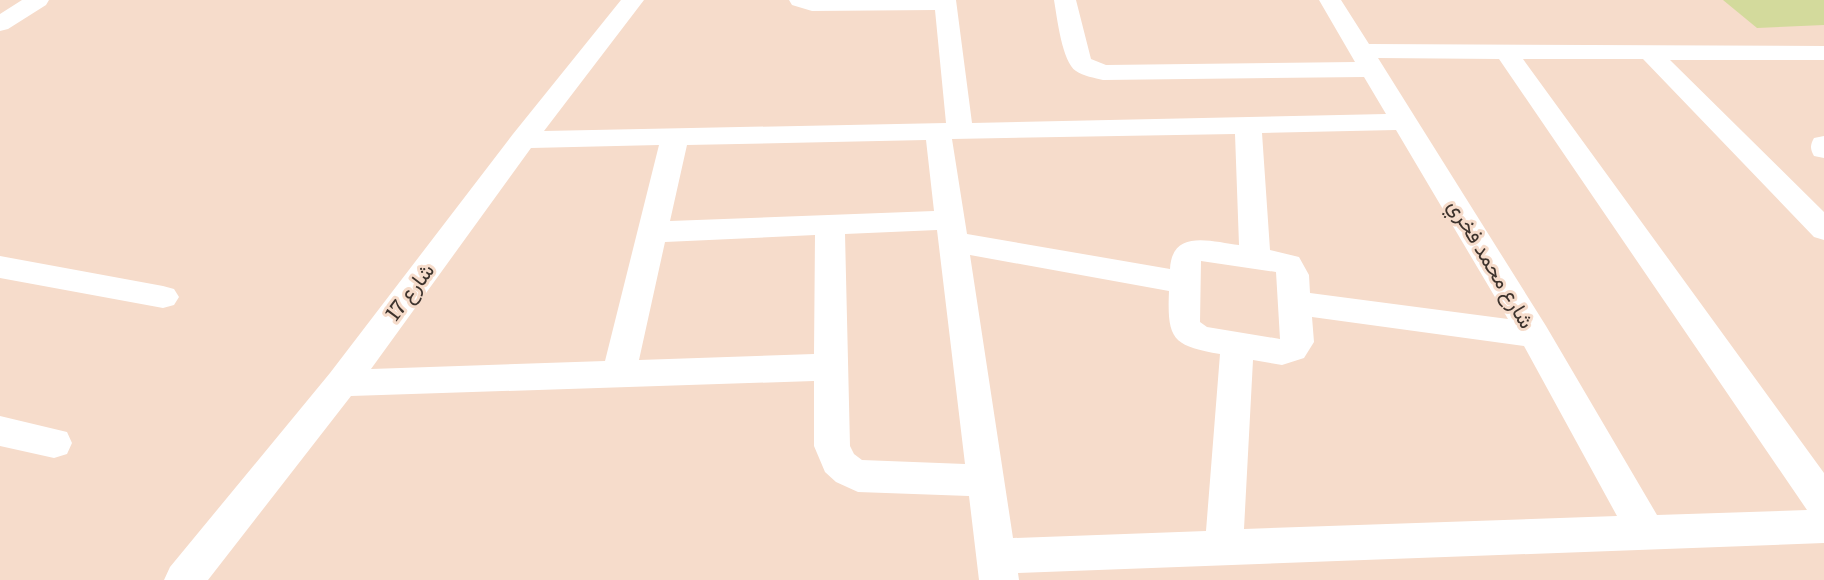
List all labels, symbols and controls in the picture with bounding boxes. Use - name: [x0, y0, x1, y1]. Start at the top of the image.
- street label: شارع محمد فخري: [1439, 192, 1544, 335]
- street label: شارع 17: [376, 255, 441, 326]

